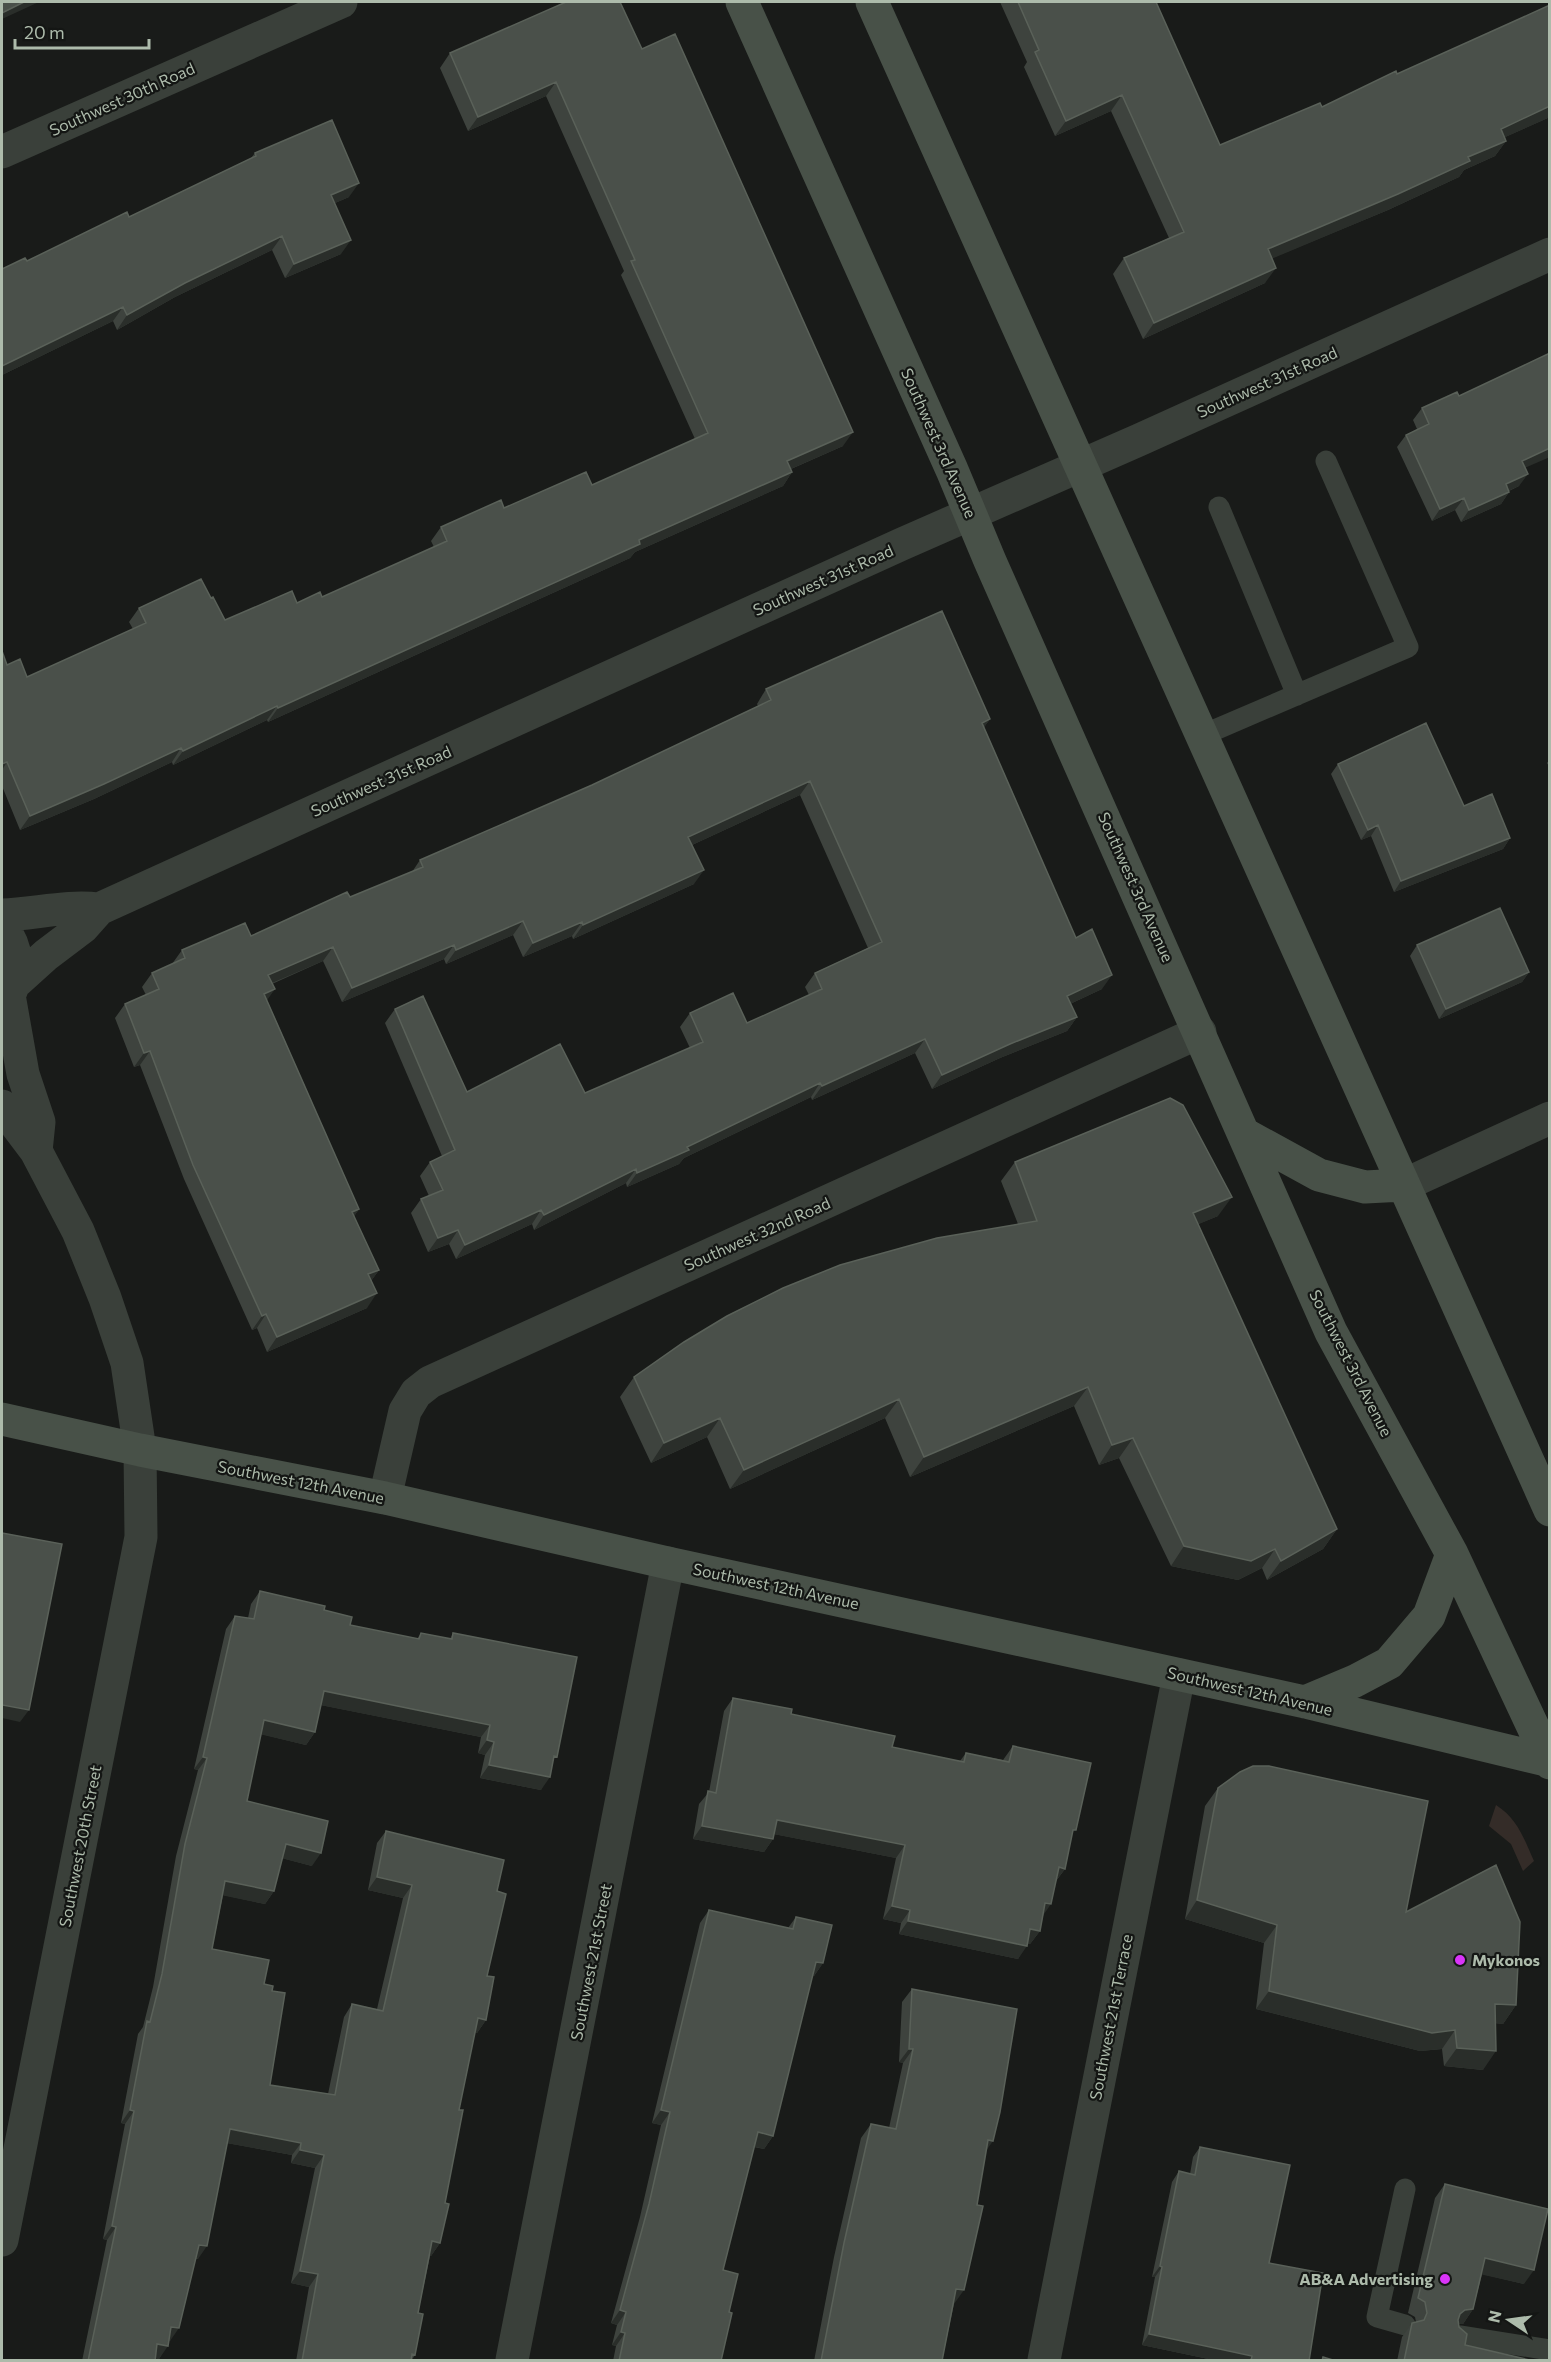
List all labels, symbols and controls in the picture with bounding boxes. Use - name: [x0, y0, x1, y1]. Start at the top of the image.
- scale bar: [15, 12, 148, 50]
- text: 20 m: [24, 21, 65, 43]
- street label: Southwest 30th Road: [46, 58, 197, 139]
- street label: Southwest 31st Road: [1194, 342, 1340, 421]
- street label: Southwest 3rd Avenue: [898, 365, 981, 521]
- street label: Southwest 31st Road: [750, 540, 896, 619]
- street label: Southwest 31st Road: [308, 741, 454, 820]
- street label: Southwest 3rd Avenue: [1095, 809, 1178, 965]
- street label: Southwest 32nd Road: [681, 1193, 833, 1274]
- street label: Southwest 3rd Avenue: [1306, 1286, 1397, 1439]
- street label: Southwest 12th Avenue: [216, 1456, 386, 1507]
- street label: Southwest 12th Avenue: [691, 1559, 861, 1612]
- street label: Southwest 12th Avenue: [1166, 1662, 1335, 1719]
- street label: Southwest 20th Street: [54, 1763, 105, 1928]
- street label: Southwest 21st Street: [566, 1882, 615, 2042]
- street label: Southwest 21st Terrace: [1085, 1932, 1136, 2101]
- place label: Mykonos: [1472, 1950, 1540, 1969]
- marker: Mykonos: [1453, 1953, 1467, 1967]
- place label: AB&A Advertising: [1299, 2269, 1433, 2288]
- marker: AB&A Advertising: [1438, 2272, 1452, 2286]
- north arrow: [1479, 2290, 1539, 2350]
- text: N: [1483, 2309, 1505, 2324]

